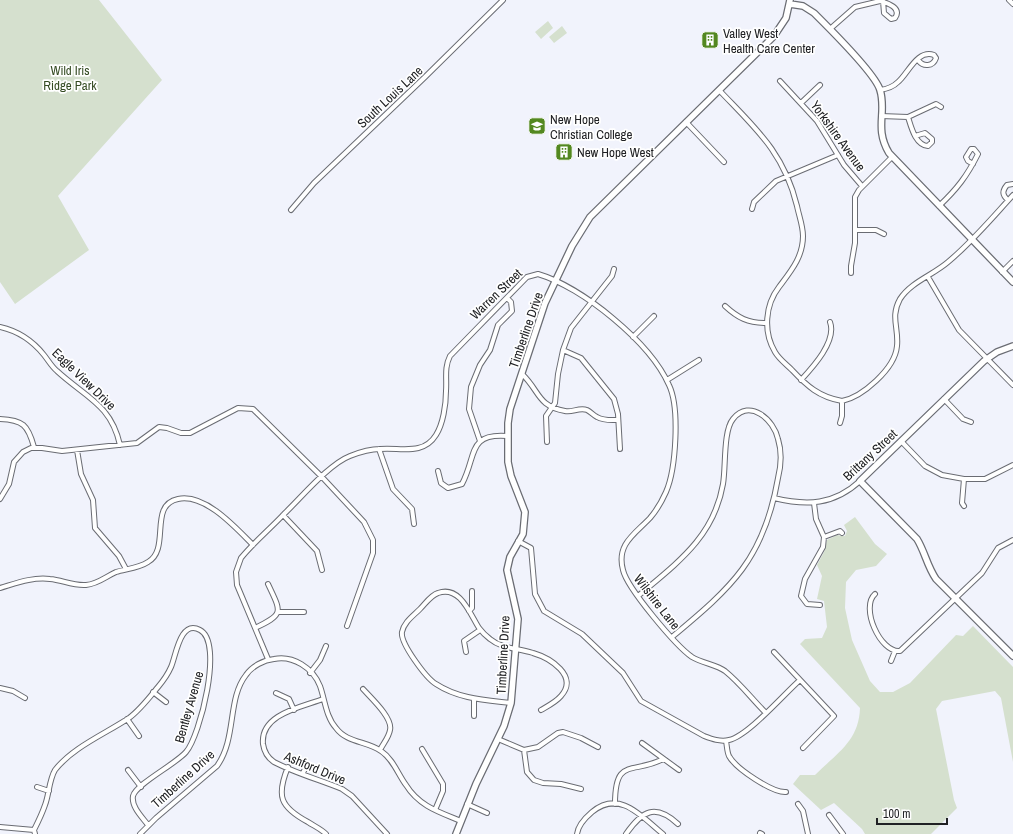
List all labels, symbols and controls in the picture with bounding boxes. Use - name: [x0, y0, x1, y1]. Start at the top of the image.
- place label: Valley West Health Care Center: [723, 25, 815, 57]
- building icon: Valley West Health Care Center: [700, 30, 720, 50]
- park label: Wild Iris Ridge Park: [43, 62, 97, 94]
- street label: South Louis Lane: [354, 62, 426, 132]
- street label: Yorkshire Avenue: [807, 97, 869, 175]
- place label: New Hope Christian College: [550, 111, 632, 143]
- school or university icon: New Hope Christian College: [527, 116, 547, 136]
- building icon: New Hope West: [554, 142, 574, 162]
- place label: New Hope West: [577, 144, 654, 161]
- street label: Warren Street: [466, 265, 526, 323]
- street label: Timberline Drive: [505, 290, 547, 370]
- street label: Eagle View Drive: [49, 344, 120, 414]
- street label: Brittany Street: [839, 426, 901, 484]
- street label: Wilshire Lane: [630, 571, 684, 633]
- street label: Timberline Drive: [492, 615, 514, 695]
- street label: Bentley Avenue: [171, 669, 207, 745]
- street label: Timberline Drive: [148, 746, 218, 812]
- street label: Ashford Drive: [281, 747, 348, 789]
- scale bar: [877, 800, 947, 826]
- text: 100 m: [883, 806, 910, 822]

